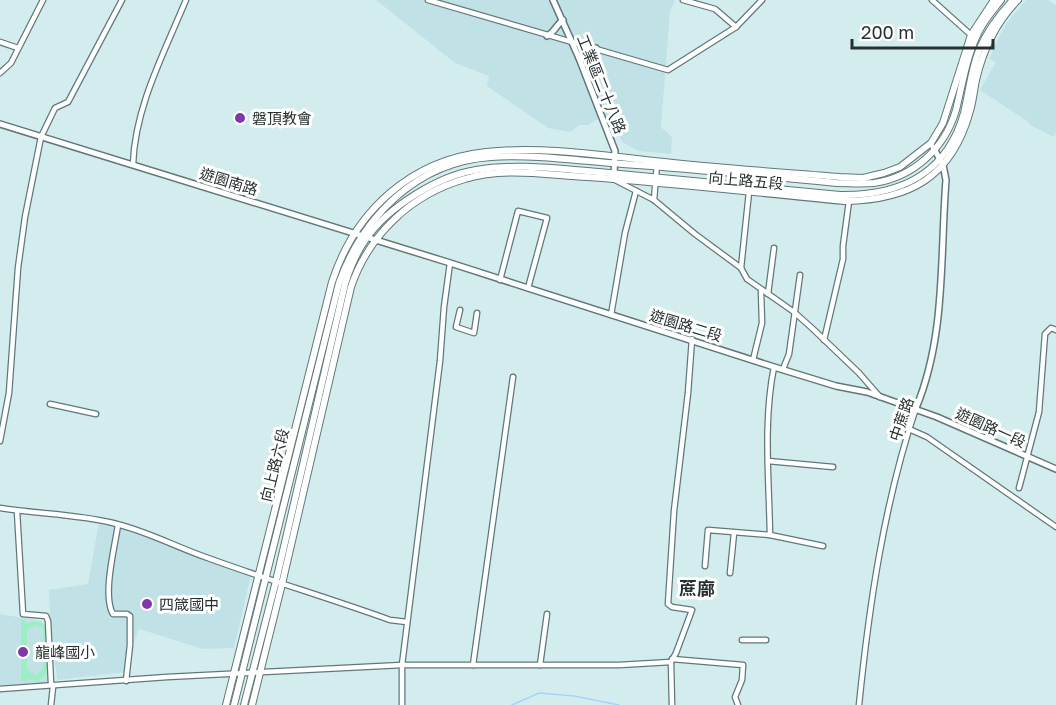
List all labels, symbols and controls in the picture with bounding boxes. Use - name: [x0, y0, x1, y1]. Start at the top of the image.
- scale bar: [852, 12, 993, 50]
- text: 200 m: [861, 21, 914, 43]
- street label: 工業區二十八路: [574, 32, 630, 136]
- place label: 磐頂教會: [252, 109, 312, 127]
- marker: 磐頂教會: [233, 111, 247, 125]
- street label: 遊園南路: [198, 164, 260, 198]
- street label: 向上路五段: [708, 168, 784, 192]
- street label: 遊園路二段: [647, 305, 725, 345]
- street label: 中蔗路: [885, 395, 917, 443]
- street label: 遊園路一段: [953, 404, 1029, 450]
- street label: 向上路六段: [256, 426, 292, 504]
- district label: 蔗廍: [679, 577, 715, 599]
- place label: 四箴國中: [159, 595, 219, 613]
- marker: 四箴國中: [140, 597, 154, 611]
- place label: 龍峰國小: [35, 643, 95, 661]
- marker: 龍峰國小: [16, 645, 30, 659]

